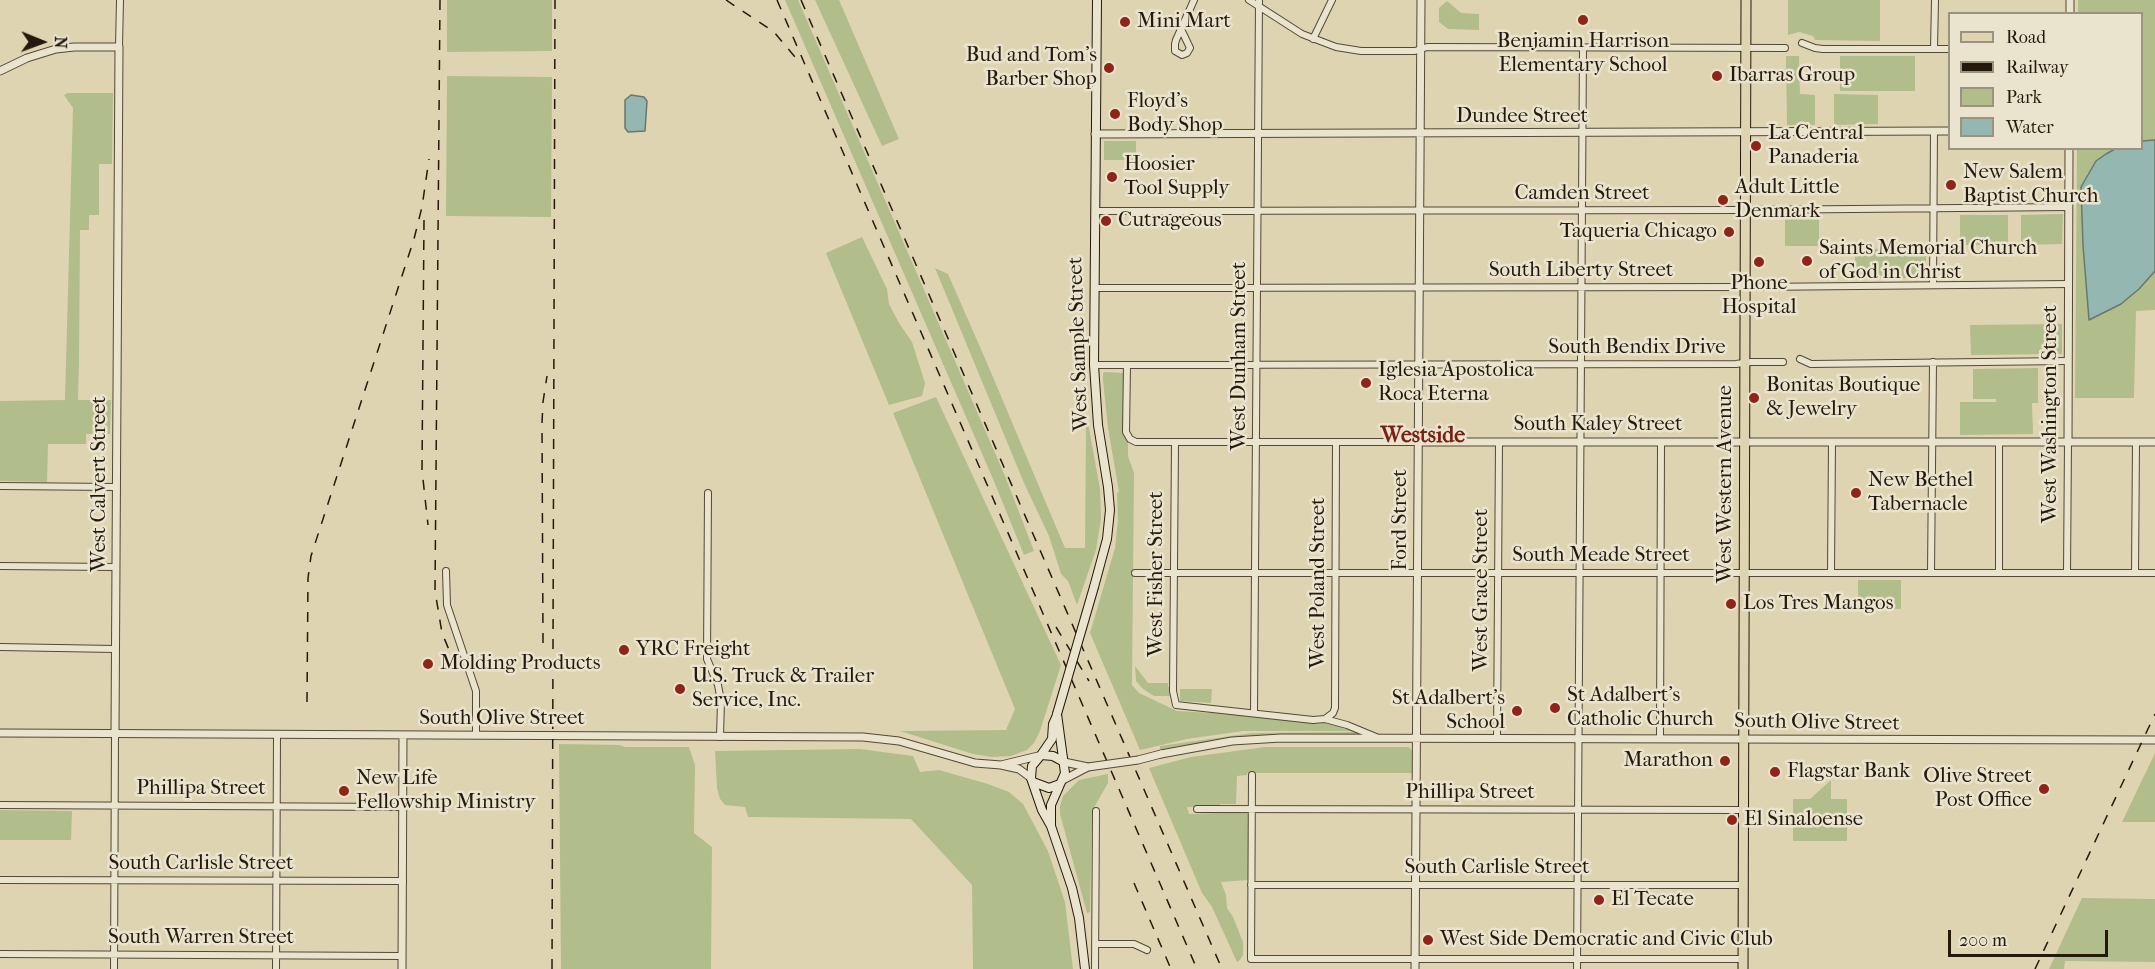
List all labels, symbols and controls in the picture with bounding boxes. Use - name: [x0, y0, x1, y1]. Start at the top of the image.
- place label: Mini Mart: [1137, 9, 1231, 35]
- north arrow: [12, 12, 72, 72]
- legend: [1948, 12, 2143, 150]
- marker: Benjamin Harrison Elementary School: [1576, 13, 1590, 27]
- marker: Mini Mart: [1118, 15, 1132, 29]
- text: Road: [2006, 27, 2046, 48]
- place label: Benjamin Harrison Elementary School: [1497, 29, 1669, 79]
- text: N: [51, 36, 70, 49]
- place label: Bud and Tom's Barber Shop: [966, 43, 1097, 93]
- text: Railway: [2006, 57, 2069, 78]
- marker: Bud and Tom's Barber Shop: [1102, 61, 1116, 75]
- place label: Ibarras Group: [1729, 63, 1855, 89]
- marker: Ibarras Group: [1710, 69, 1724, 83]
- text: Park: [2006, 87, 2042, 108]
- place label: Floyd's Body Shop: [1127, 89, 1223, 139]
- street label: Dundee Street: [1456, 104, 1588, 130]
- marker: Floyd's Body Shop: [1108, 107, 1122, 121]
- text: Water: [2006, 117, 2054, 138]
- place label: La Central Panaderia: [1768, 121, 1863, 171]
- marker: La Central Panaderia: [1749, 139, 1763, 153]
- place label: Hoosier Tool Supply: [1124, 152, 1229, 202]
- place label: New Salem Baptist Church: [1963, 160, 2099, 210]
- marker: Hoosier Tool Supply: [1105, 170, 1119, 184]
- place label: Adult Little Denmark: [1735, 175, 1839, 225]
- marker: New Salem Baptist Church: [1944, 178, 1958, 192]
- street label: Camden Street: [1514, 181, 1650, 207]
- marker: Adult Little Denmark: [1716, 193, 1730, 207]
- place label: Cutrageous: [1118, 208, 1222, 234]
- marker: Cutrageous: [1099, 214, 1113, 228]
- place label: Taqueria Chicago: [1560, 219, 1717, 245]
- marker: Taqueria Chicago: [1722, 225, 1736, 239]
- place label: Saints Memorial Church of God in Christ: [1819, 236, 2037, 286]
- marker: Saints Memorial Church of God in Christ: [1800, 254, 1814, 268]
- marker: Phone Hospital: [1752, 255, 1766, 269]
- street label: West Sample Street: [1063, 256, 1095, 432]
- street label: South Liberty Street: [1489, 258, 1673, 284]
- street label: West Dunham Street: [1227, 262, 1253, 450]
- place label: Phone Hospital: [1721, 271, 1797, 321]
- street label: West Washington Street: [2038, 305, 2064, 523]
- street label: South Bendix Drive: [1548, 335, 1726, 361]
- place label: Iglesia Apostolica Roca Eterna: [1378, 358, 1534, 408]
- place label: Bonitas Boutique & Jewelry: [1766, 373, 1920, 423]
- marker: Iglesia Apostolica Roca Eterna: [1359, 376, 1373, 390]
- street label: West Western Avenue: [1713, 385, 1739, 583]
- marker: Bonitas Boutique & Jewelry: [1747, 391, 1761, 405]
- street label: West Calvert Street: [87, 396, 113, 572]
- street label: South Kaley Street: [1514, 412, 1682, 438]
- district label: Westside: [1381, 424, 1465, 450]
- place label: New Bethel Tabernacle: [1868, 468, 1973, 518]
- street label: Ford Street: [1388, 469, 1414, 571]
- marker: New Bethel Tabernacle: [1849, 486, 1863, 500]
- street label: West Fisher Street: [1144, 491, 1170, 657]
- street label: West Poland Street: [1306, 497, 1332, 669]
- street label: West Grace Street: [1469, 509, 1495, 671]
- street label: South Meade Street: [1512, 543, 1690, 569]
- place label: Los Tres Mangos: [1743, 591, 1894, 617]
- marker: Los Tres Mangos: [1724, 597, 1738, 611]
- place label: YRC Freight: [636, 637, 750, 663]
- marker: YRC Freight: [617, 643, 631, 657]
- place label: Molding Products: [440, 651, 600, 677]
- marker: Molding Products: [421, 657, 435, 671]
- place label: U.S. Truck & Trailer Service, Inc.: [692, 664, 874, 714]
- marker: U.S. Truck & Trailer Service, Inc.: [673, 682, 687, 696]
- place label: St Adalbert's Catholic Church: [1567, 683, 1714, 733]
- place label: St Adalbert's School: [1392, 686, 1505, 736]
- marker: St Adalbert's Catholic Church: [1548, 701, 1562, 715]
- marker: St Adalbert's School: [1510, 704, 1524, 718]
- street label: South Olive Street: [419, 706, 585, 732]
- street label: South Olive Street: [1734, 709, 1900, 737]
- place label: Marathon: [1624, 748, 1713, 774]
- marker: Marathon: [1718, 754, 1732, 768]
- place label: Flagstar Bank: [1787, 759, 1910, 785]
- place label: Olive Street Post Office: [1923, 764, 2032, 814]
- marker: Flagstar Bank: [1768, 765, 1782, 779]
- place label: New Life Fellowship Ministry: [356, 766, 536, 816]
- street label: Phillipa Street: [136, 776, 266, 802]
- street label: Phillipa Street: [1405, 780, 1535, 806]
- marker: Olive Street Post Office: [2037, 782, 2051, 796]
- marker: New Life Fellowship Ministry: [337, 784, 351, 798]
- place label: El Sinaloense: [1744, 807, 1863, 833]
- marker: El Sinaloense: [1725, 813, 1739, 827]
- street label: South Carlisle Street: [108, 851, 294, 877]
- street label: South Carlisle Street: [1404, 855, 1590, 881]
- place label: El Tecate: [1611, 887, 1694, 913]
- marker: El Tecate: [1592, 893, 1606, 907]
- scale bar: [1951, 918, 2112, 956]
- street label: South Warren Street: [108, 925, 294, 951]
- place label: West Side Democratic and Civic Club: [1440, 927, 1773, 953]
- text: 200 m: [1959, 930, 2007, 951]
- marker: West Side Democratic and Civic Club: [1421, 933, 1435, 947]

